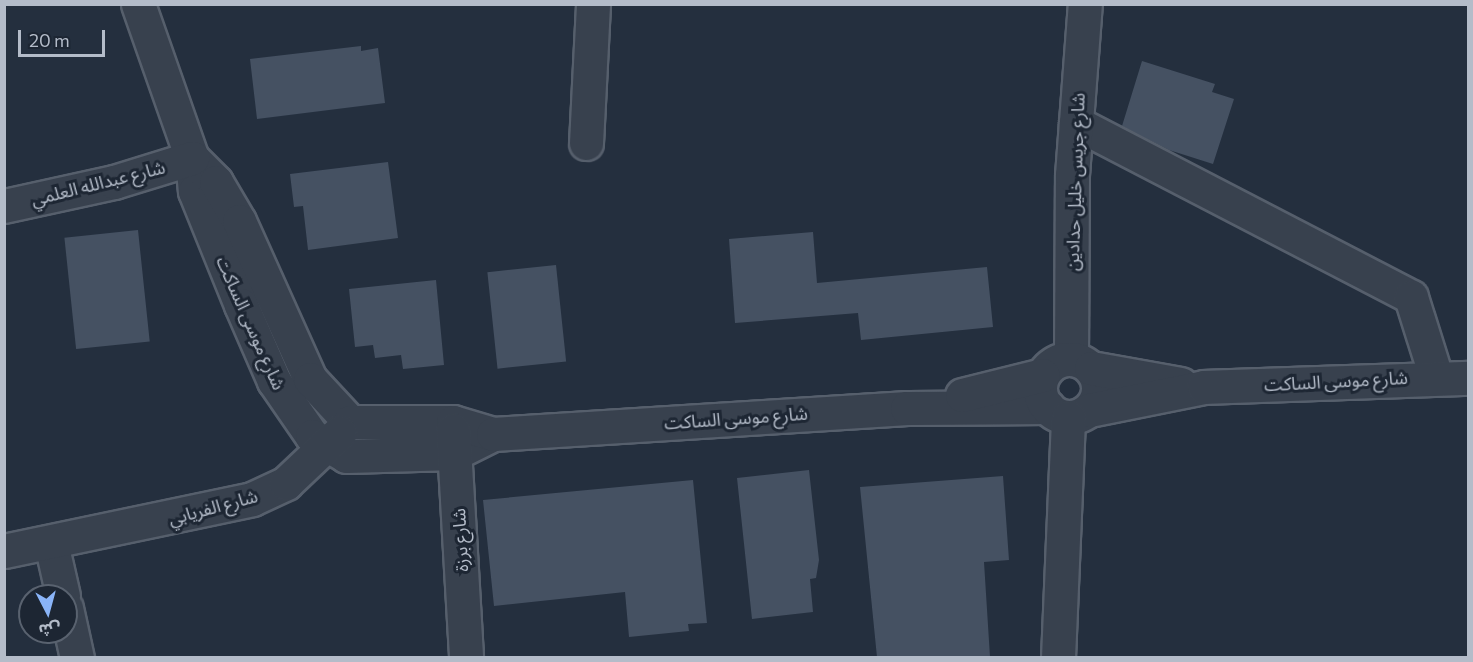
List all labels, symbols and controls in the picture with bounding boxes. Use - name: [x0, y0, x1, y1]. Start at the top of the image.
- scale bar: [21, 18, 108, 56]
- text: 20 m: [29, 29, 70, 51]
- street label: شارع جريس خليل حدادين: [1061, 93, 1089, 271]
- street label: شارع عبدالله العلمي: [29, 156, 167, 210]
- street label: شارع موسى الساكت: [212, 253, 290, 393]
- street label: شارع موسى الساكت: [1264, 366, 1408, 396]
- street label: شارع موسى الساكت: [663, 402, 809, 434]
- street label: شارع الفريابي: [166, 485, 260, 529]
- street label: شارع برزة: [448, 508, 472, 572]
- north arrow: [18, 584, 78, 644]
- text: ش: [38, 620, 62, 641]

